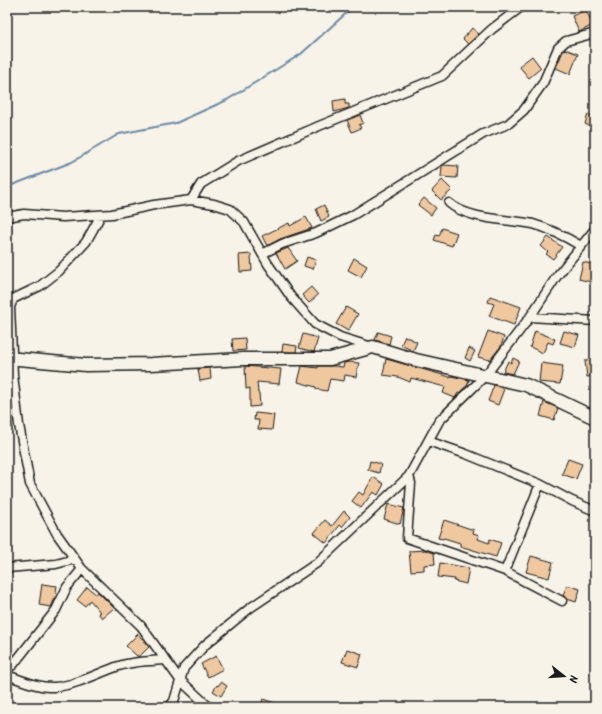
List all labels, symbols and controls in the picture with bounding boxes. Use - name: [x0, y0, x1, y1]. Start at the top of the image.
- north arrow: [544, 656, 584, 696]
- text: N: [563, 673, 582, 685]

